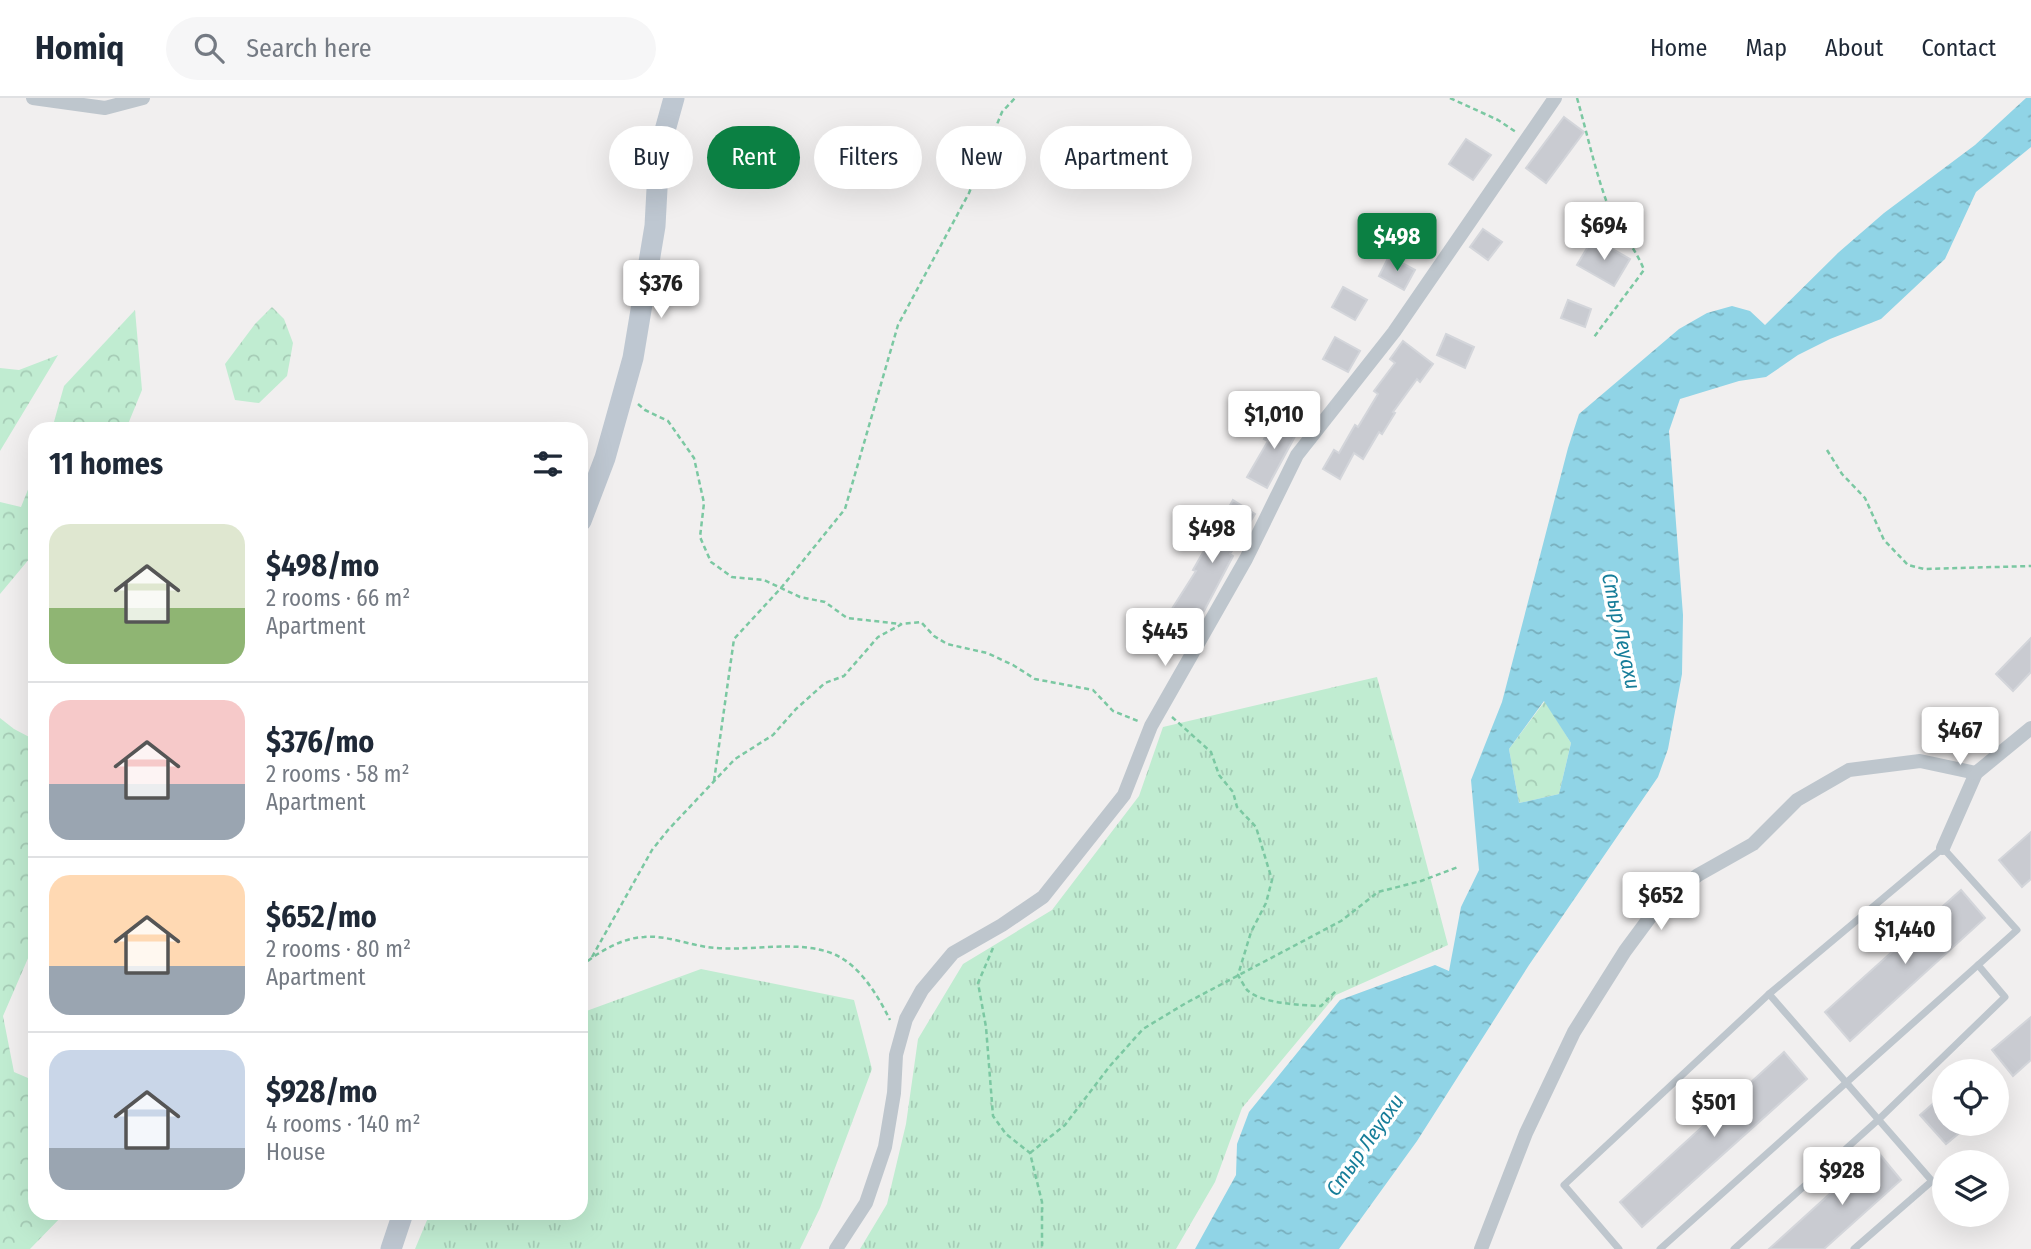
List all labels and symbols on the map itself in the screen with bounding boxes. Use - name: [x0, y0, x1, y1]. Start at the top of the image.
- pin: $694: [1563, 202, 1645, 262]
- pin: $498: [1356, 214, 1438, 273]
- pin: $376: [620, 260, 702, 320]
- pin: $1,010: [1217, 392, 1331, 451]
- pin: $498: [1171, 505, 1253, 565]
- water label: Стыр Леуахи: [1596, 570, 1646, 692]
- pin: $445: [1124, 608, 1206, 668]
- pin: $467: [1919, 708, 2001, 767]
- pin: $652: [1620, 872, 1702, 932]
- pin: $1,440: [1848, 906, 1962, 966]
- pin: $501: [1673, 1080, 1755, 1139]
- water label: Стыр Леуахи: [1320, 1089, 1410, 1201]
- pin: $928: [1801, 1148, 1883, 1207]

